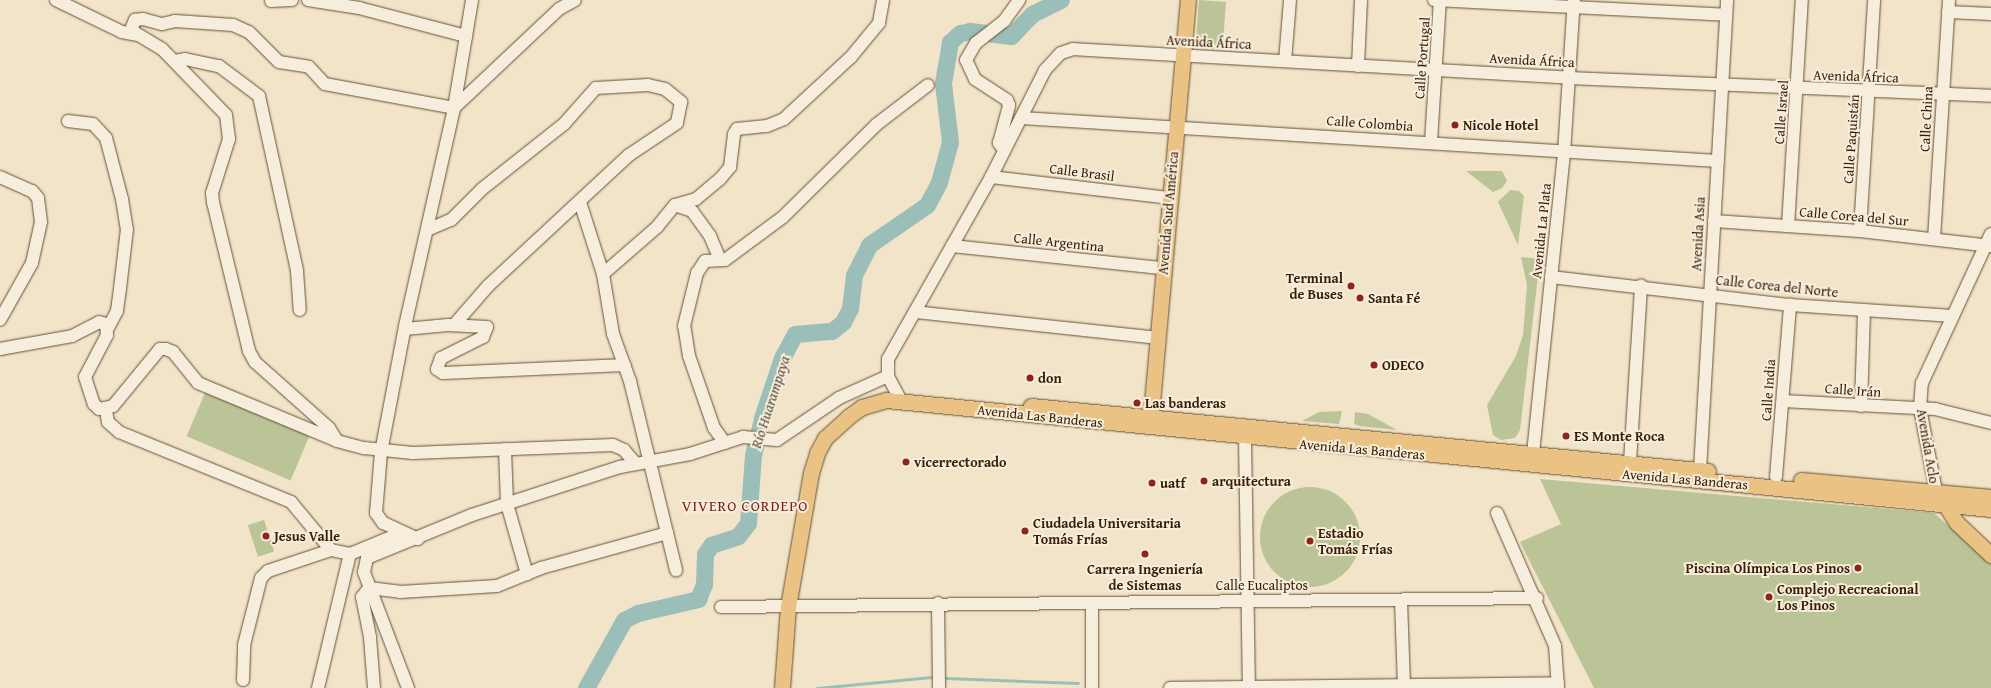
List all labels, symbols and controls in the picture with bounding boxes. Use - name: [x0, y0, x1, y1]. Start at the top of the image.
- street label: Calle Portugal: [1411, 16, 1433, 100]
- street label: Avenida África: [1166, 31, 1252, 53]
- street label: Avenida África: [1489, 49, 1575, 71]
- street label: Avenida África: [1813, 66, 1899, 86]
- street label: Calle Israel: [1770, 79, 1792, 145]
- street label: Calle China: [1916, 86, 1936, 152]
- street label: Calle Paquistán: [1839, 94, 1863, 184]
- street label: Calle Colombia: [1326, 112, 1414, 134]
- place label: Nicole Hotel: [1463, 117, 1539, 133]
- marker: Nicole Hotel: [1450, 120, 1460, 130]
- street label: Avenida Sud América: [1154, 151, 1182, 275]
- street label: Calle Brasil: [1049, 160, 1115, 184]
- street label: Avenida La Plata: [1528, 182, 1554, 280]
- street label: Avenida Asia: [1688, 196, 1708, 272]
- street label: Calle Corea del Sur: [1799, 203, 1909, 229]
- street label: Calle Argentina: [1013, 229, 1105, 255]
- place label: Terminal de Buses: [1286, 270, 1343, 302]
- street label: Calle Corea del Norte: [1715, 271, 1839, 301]
- marker: Terminal de Buses: [1346, 281, 1356, 291]
- place label: Santa Fé: [1368, 290, 1420, 306]
- marker: Santa Fé: [1355, 293, 1365, 303]
- water label: Río Huarampaya: [747, 354, 793, 450]
- place label: ODECO: [1382, 357, 1424, 373]
- street label: Calle India: [1757, 359, 1779, 421]
- marker: ODECO: [1369, 360, 1379, 370]
- place label: don: [1038, 370, 1062, 386]
- marker: don: [1025, 373, 1035, 383]
- street label: Calle Irán: [1824, 380, 1882, 400]
- place label: Las banderas: [1145, 395, 1226, 411]
- marker: Las banderas: [1132, 398, 1142, 408]
- street label: Avenida Las Banderas: [976, 401, 1104, 431]
- street label: Avenida Aclo: [1913, 407, 1943, 485]
- place label: ES Monte Roca: [1574, 428, 1665, 444]
- marker: ES Monte Roca: [1561, 431, 1571, 441]
- street label: Avenida Las Banderas: [1298, 435, 1426, 463]
- place label: vicerrectorado: [914, 454, 1007, 470]
- marker: vicerrectorado: [901, 457, 911, 467]
- street label: Avenida Las Banderas: [1621, 465, 1749, 493]
- place label: arquitectura: [1212, 473, 1291, 489]
- place label: uatf: [1160, 475, 1185, 491]
- marker: arquitectura: [1199, 476, 1209, 486]
- marker: uatf: [1147, 478, 1157, 488]
- district label: VIVERO CORDEPO: [682, 497, 808, 515]
- place label: Ciudadela Universitaria Tomás Frías: [1033, 515, 1181, 548]
- place label: Estadio Tomás Frías: [1318, 525, 1393, 558]
- marker: Ciudadela Universitaria Tomás Frías: [1020, 526, 1030, 536]
- place label: Jesus Valle: [274, 528, 340, 544]
- marker: Jesus Valle: [261, 531, 271, 541]
- marker: Estadio Tomás Frías: [1305, 536, 1315, 546]
- marker: Carrera Ingeniería de Sistemas: [1140, 549, 1150, 559]
- place label: Piscina Olímpica Los Pinos: [1686, 560, 1850, 576]
- place label: Carrera Ingeniería de Sistemas: [1087, 561, 1203, 594]
- marker: Piscina Olímpica Los Pinos: [1853, 563, 1863, 573]
- street label: Calle Eucaliptos: [1216, 577, 1308, 593]
- place label: Complejo Recreacional Los Pinos: [1777, 581, 1919, 614]
- marker: Complejo Recreacional Los Pinos: [1764, 592, 1774, 602]

